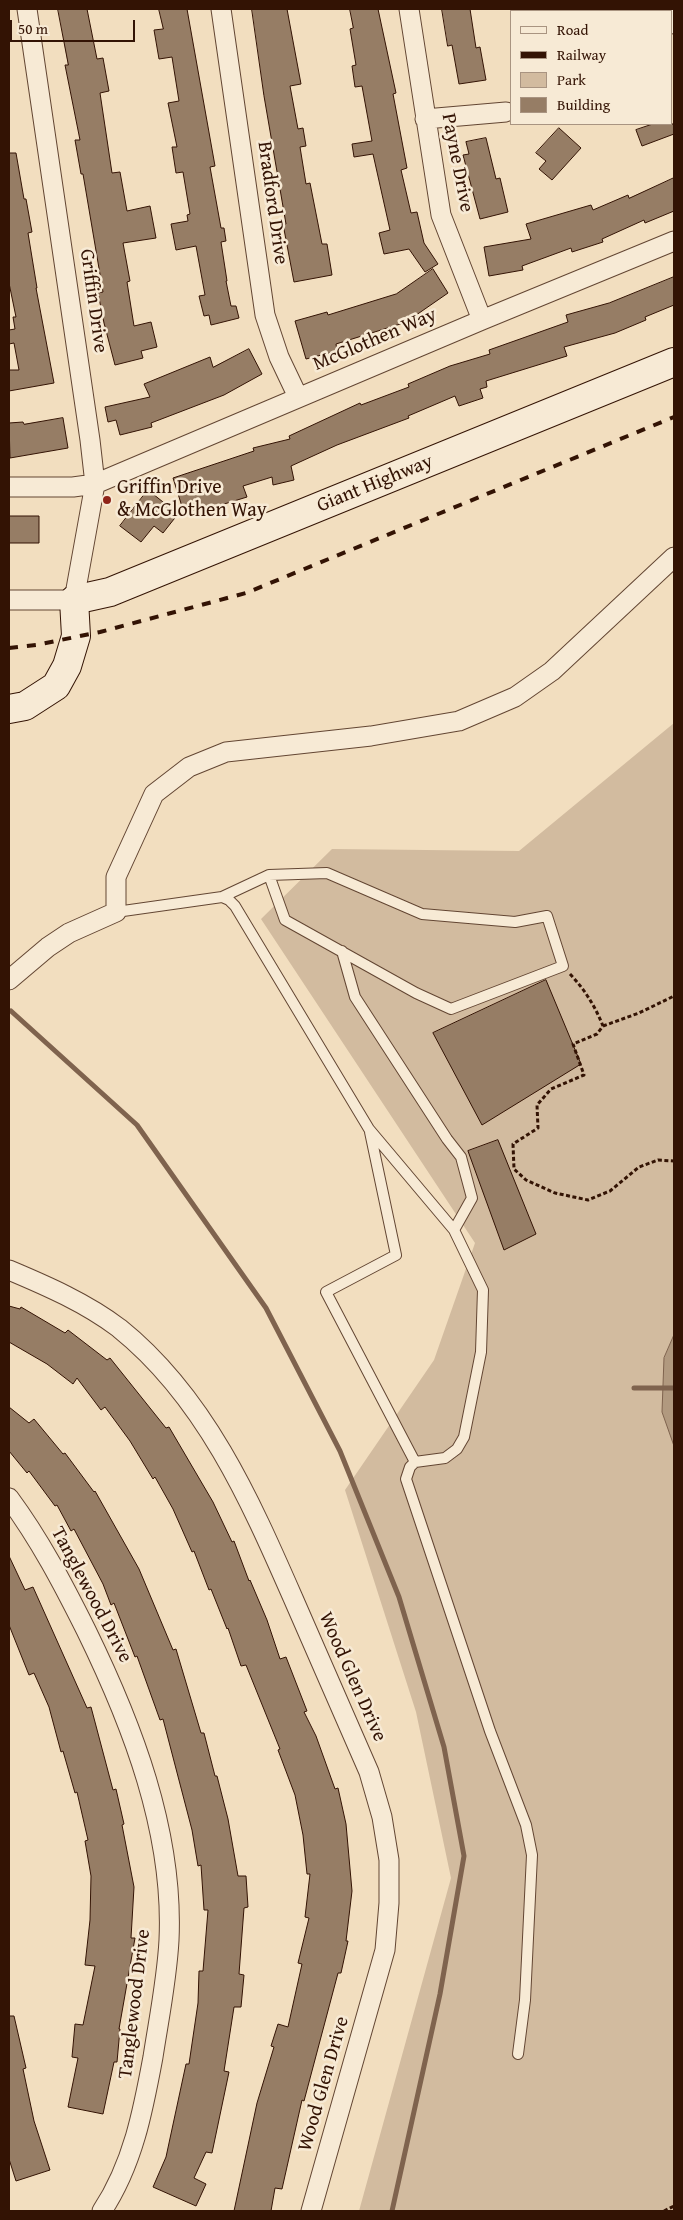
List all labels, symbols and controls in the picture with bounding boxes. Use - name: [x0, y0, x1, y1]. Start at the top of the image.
- scale bar: [12, 10, 138, 42]
- legend: [510, 10, 673, 125]
- text: 50 m: [18, 18, 48, 39]
- text: Road: [557, 19, 588, 40]
- text: Railway: [557, 44, 606, 65]
- text: Park: [557, 69, 586, 90]
- text: Building: [557, 94, 610, 115]
- street label: Payne Drive: [436, 112, 478, 214]
- street label: Bradford Drive: [251, 140, 293, 266]
- street label: Griffin Drive: [74, 248, 112, 354]
- street label: McGlothen Way: [310, 303, 440, 377]
- street label: Giant Highway: [314, 450, 436, 518]
- place label: Griffin Drive & McGlothen Way: [117, 476, 267, 523]
- marker: Griffin Drive & McGlothen Way: [101, 494, 113, 506]
- street label: Tanglewood Drive: [45, 1523, 137, 1667]
- street label: Wood Glen Drive: [313, 1609, 391, 1745]
- street label: Tanglewood Drive: [114, 1928, 156, 2080]
- street label: Wood Glen Drive: [293, 2014, 355, 2154]

